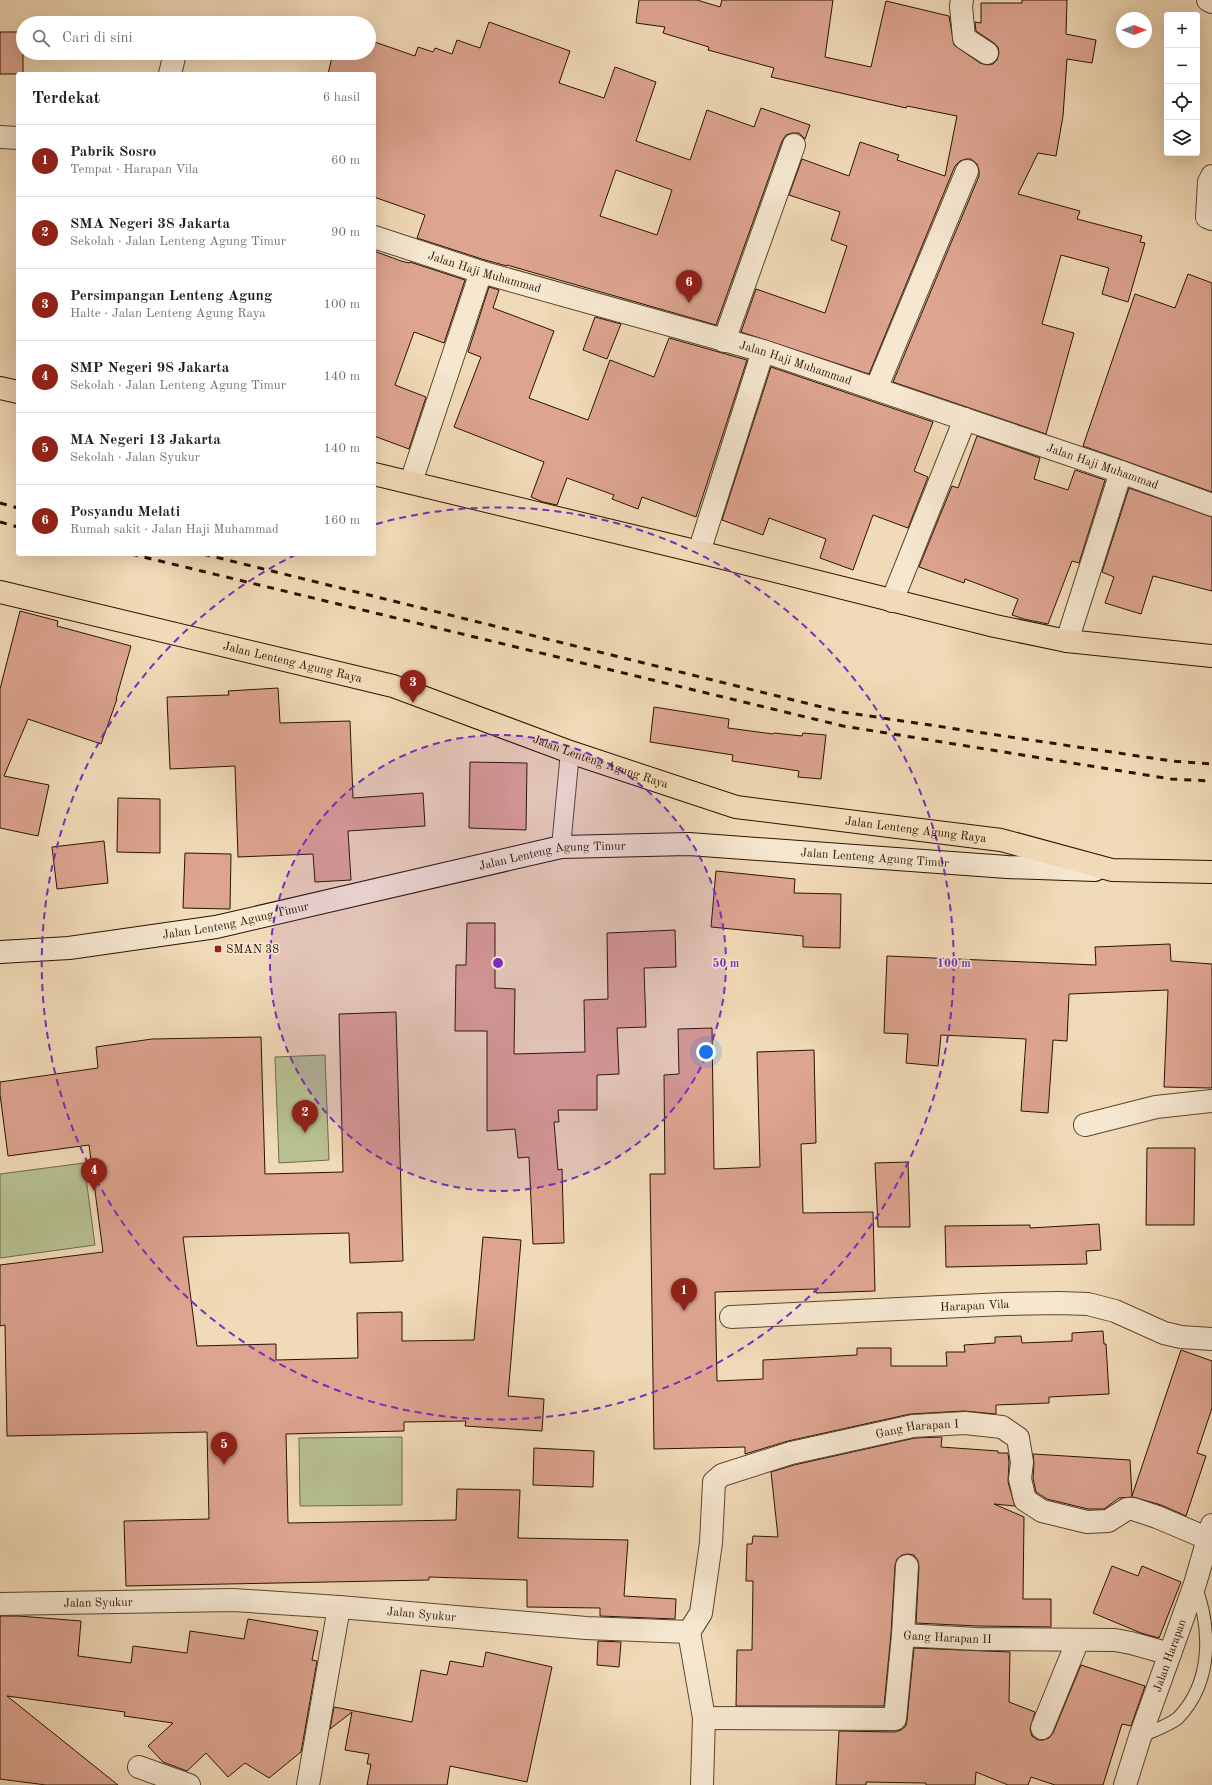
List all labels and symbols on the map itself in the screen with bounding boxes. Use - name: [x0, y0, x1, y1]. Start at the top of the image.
- north arrow: [1116, 12, 1152, 48]
- street label: Jalan Haji Muhammad: [426, 250, 542, 296]
- pin: 6: [676, 270, 702, 303]
- street label: Jalan Haji Muhammad: [738, 340, 853, 388]
- street label: Jalan Haji Muhammad: [1045, 442, 1160, 492]
- street label: Jalan Lenteng Agung Raya: [222, 641, 363, 685]
- pin: 3: [400, 670, 426, 703]
- street label: Jalan Lenteng Agung Raya: [531, 734, 670, 791]
- street label: Jalan Lenteng Agung Raya: [844, 816, 987, 845]
- street label: Jalan Lenteng Agung Timur: [478, 840, 626, 873]
- street label: Jalan Lenteng Agung Timur: [800, 847, 949, 870]
- street label: Jalan Lenteng Agung Timur: [162, 901, 310, 942]
- marker: SMAN 38: [213, 944, 223, 954]
- place label: SMAN 38: [226, 944, 279, 956]
- centre of rings: [491, 956, 505, 970]
- text: 50 m: [713, 957, 740, 970]
- text: 100 m: [937, 958, 971, 970]
- your location: [696, 1042, 716, 1062]
- pin: 2: [292, 1100, 318, 1133]
- pin: 4: [81, 1158, 107, 1191]
- pin: 1: [671, 1278, 697, 1311]
- street label: Harapan Vila: [940, 1299, 1010, 1314]
- street label: Gang Harapan I: [875, 1418, 959, 1441]
- pin: 5: [211, 1432, 237, 1465]
- street label: Jalan Syukur: [63, 1597, 133, 1610]
- street label: Jalan Syukur: [386, 1606, 456, 1624]
- street label: Jalan Harapan: [1152, 1617, 1189, 1694]
- street label: Gang Harapan II: [903, 1630, 992, 1646]

